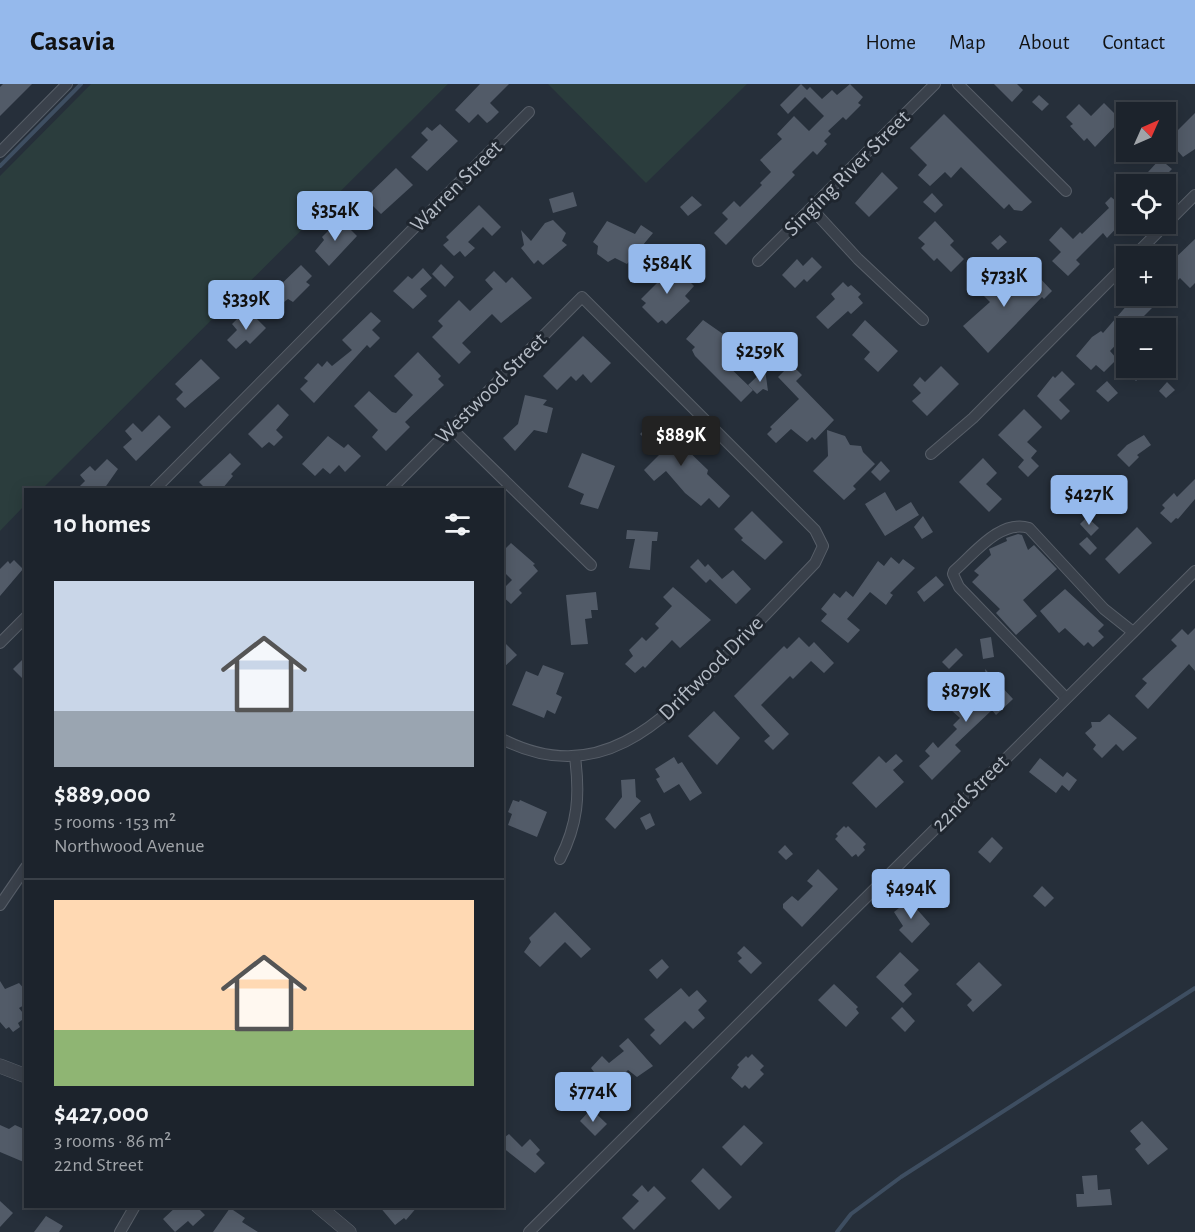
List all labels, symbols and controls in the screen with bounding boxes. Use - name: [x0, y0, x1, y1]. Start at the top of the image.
- text: Casavia: [30, 28, 115, 56]
- text: Home: [865, 32, 916, 53]
- text: Map: [949, 32, 986, 53]
- text: About: [1019, 32, 1069, 53]
- text: Contact: [1102, 32, 1165, 53]
- north arrow: [1116, 102, 1176, 162]
- map controls: [1116, 102, 1176, 378]
- street label: Singing River Street: [780, 106, 914, 240]
- street label: Warren Street: [406, 136, 506, 236]
- button: locate: [1116, 174, 1176, 234]
- pin: $354K: [293, 191, 377, 242]
- text: $354K: [311, 200, 359, 220]
- pin: $584K: [625, 244, 709, 295]
- button: +: [1116, 246, 1176, 306]
- text: $584K: [642, 253, 692, 273]
- pin: $733K: [962, 257, 1046, 308]
- text: $733K: [981, 266, 1027, 286]
- pin: $339K: [204, 280, 288, 331]
- text: $339K: [222, 289, 270, 309]
- button: −: [1116, 318, 1176, 378]
- street label: Westwood Street: [431, 328, 551, 448]
- pin: $259K: [718, 332, 802, 383]
- text: $259K: [736, 341, 784, 361]
- pin: $889K: [639, 416, 723, 467]
- text: $889K: [656, 425, 706, 445]
- pin: $427K: [1047, 475, 1131, 526]
- text: $427K: [1065, 484, 1113, 504]
- icon: filters: [441, 508, 474, 541]
- text: 10 homes: [54, 511, 151, 537]
- street label: Driftwood Drive: [655, 612, 767, 724]
- icon: home: [210, 620, 318, 728]
- pin: $879K: [924, 672, 1008, 723]
- text: $879K: [942, 681, 990, 701]
- street label: 22nd Street: [928, 751, 1012, 835]
- text: $889,000: [54, 781, 151, 807]
- text: 5 rooms · 153 m²: [54, 812, 176, 832]
- text: Northwood Avenue: [54, 836, 205, 856]
- pin: $494K: [869, 869, 953, 920]
- text: $494K: [886, 878, 936, 898]
- icon: home: [210, 939, 318, 1047]
- pin: $774K: [551, 1072, 635, 1123]
- text: $774K: [569, 1081, 617, 1101]
- text: $427,000: [54, 1100, 149, 1126]
- text: 3 rooms · 86 m²: [54, 1131, 171, 1151]
- text: 22nd Street: [54, 1155, 143, 1175]

